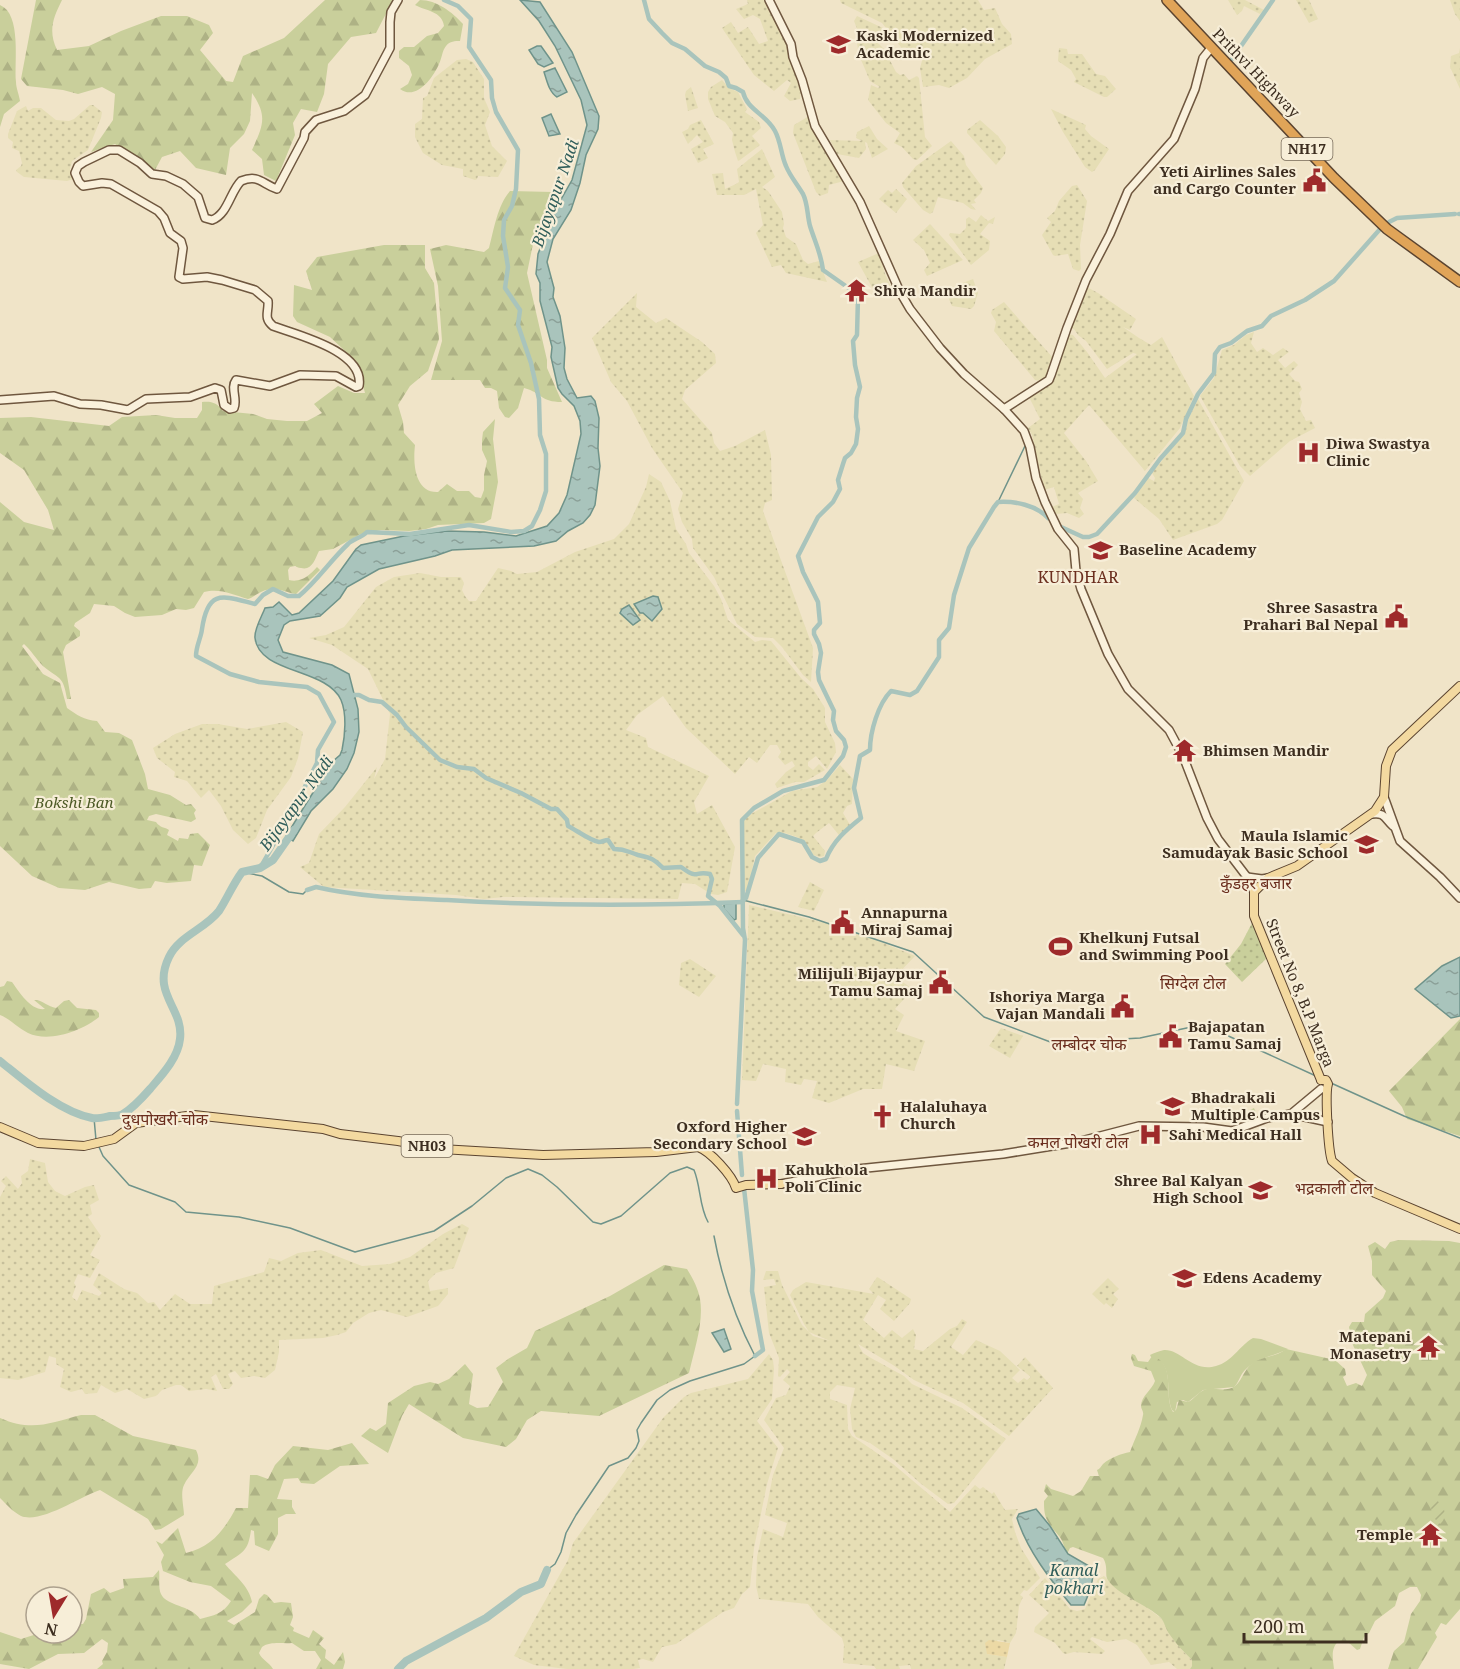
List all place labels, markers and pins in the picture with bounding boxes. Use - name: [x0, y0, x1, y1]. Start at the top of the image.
- place label: Kaski Modernized Academic: [856, 25, 993, 62]
- school or university icon: Kaski Modernized Academic: [825, 32, 851, 58]
- place label: Yeti Airlines Sales and Cargo Counter: [1153, 161, 1296, 198]
- public building icon: Yeti Airlines Sales and Cargo Counter: [1301, 168, 1327, 194]
- temple icon: Shiva Mandir: [843, 278, 869, 304]
- place label: Shiva Mandir: [874, 280, 976, 300]
- place label: Diwa Swastya Clinic: [1326, 433, 1430, 470]
- hospital icon: Diwa Swastya Clinic: [1295, 440, 1321, 466]
- school or university icon: Baseline Academy: [1088, 537, 1114, 563]
- place label: Baseline Academy: [1119, 539, 1257, 559]
- place label: Shree Sasastra Prahari Bal Nepal: [1243, 597, 1379, 634]
- public building icon: Shree Sasastra Prahari Bal Nepal: [1383, 604, 1409, 630]
- temple icon: Bhimsen Mandir: [1172, 738, 1198, 764]
- place label: Bhimsen Mandir: [1203, 740, 1329, 760]
- place label: Maula Islamic Samudayak Basic School: [1162, 825, 1349, 862]
- school or university icon: Maula Islamic Samudayak Basic School: [1353, 832, 1379, 858]
- place label: Annapurna Miraj Samaj: [861, 902, 953, 939]
- public building icon: Annapurna Miraj Samaj: [830, 909, 856, 935]
- place label: Khelkunj Futsal and Swimming Pool: [1079, 927, 1229, 964]
- sports icon: Khelkunj Futsal and Swimming Pool: [1048, 934, 1074, 960]
- place label: Milijuli Bijaypur Tamu Samaj: [798, 963, 923, 1000]
- public building icon: Milijuli Bijaypur Tamu Samaj: [928, 970, 954, 996]
- place label: Ishoriya Marga Vajan Mandali: [989, 986, 1106, 1023]
- public building icon: Ishoriya Marga Vajan Mandali: [1110, 993, 1136, 1019]
- place label: Bajapatan Tamu Samaj: [1188, 1016, 1282, 1053]
- public building icon: Bajapatan Tamu Samaj: [1157, 1023, 1183, 1049]
- place label: Bhadrakali Multiple Campus: [1191, 1087, 1320, 1124]
- school or university icon: Bhadrakali Multiple Campus: [1160, 1094, 1186, 1120]
- place label: Halaluhaya Church: [900, 1096, 987, 1133]
- church icon: Halaluhaya Church: [869, 1103, 895, 1129]
- place label: Oxford Higher Secondary School: [653, 1116, 788, 1153]
- hospital icon: Sahi Medical Hall: [1138, 1122, 1164, 1148]
- school or university icon: Oxford Higher Secondary School: [792, 1123, 818, 1149]
- place label: Sahi Medical Hall: [1169, 1124, 1302, 1144]
- place label: Kahukhola Poli Clinic: [785, 1159, 868, 1196]
- hospital icon: Kahukhola Poli Clinic: [754, 1166, 780, 1192]
- place label: Shree Bal Kalyan High School: [1114, 1170, 1244, 1207]
- school or university icon: Shree Bal Kalyan High School: [1248, 1177, 1274, 1203]
- school or university icon: Edens Academy: [1172, 1265, 1198, 1291]
- place label: Edens Academy: [1203, 1267, 1322, 1287]
- place label: Matepani Monasetry: [1330, 1326, 1412, 1363]
- temple icon: Matepani Monasetry: [1416, 1333, 1442, 1359]
- temple icon: Temple: [1418, 1522, 1444, 1548]
- place label: Temple: [1357, 1524, 1413, 1544]

